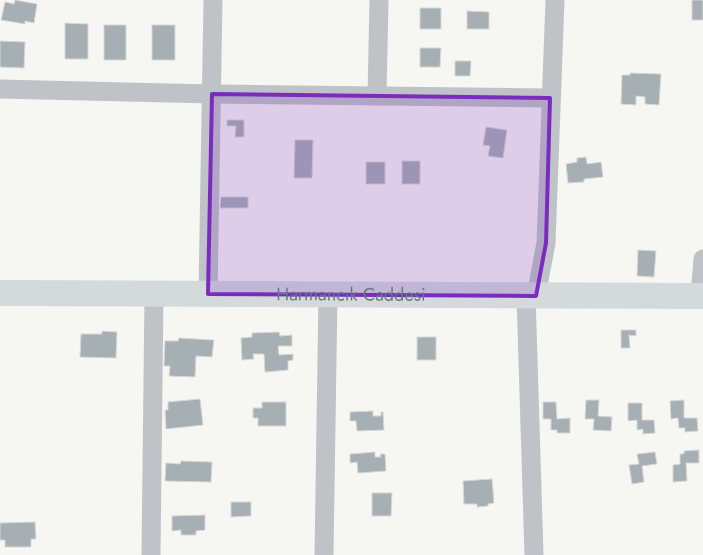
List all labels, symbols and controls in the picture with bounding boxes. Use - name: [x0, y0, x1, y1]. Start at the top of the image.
- street label: Harmancık Caddesi: [276, 281, 426, 308]

